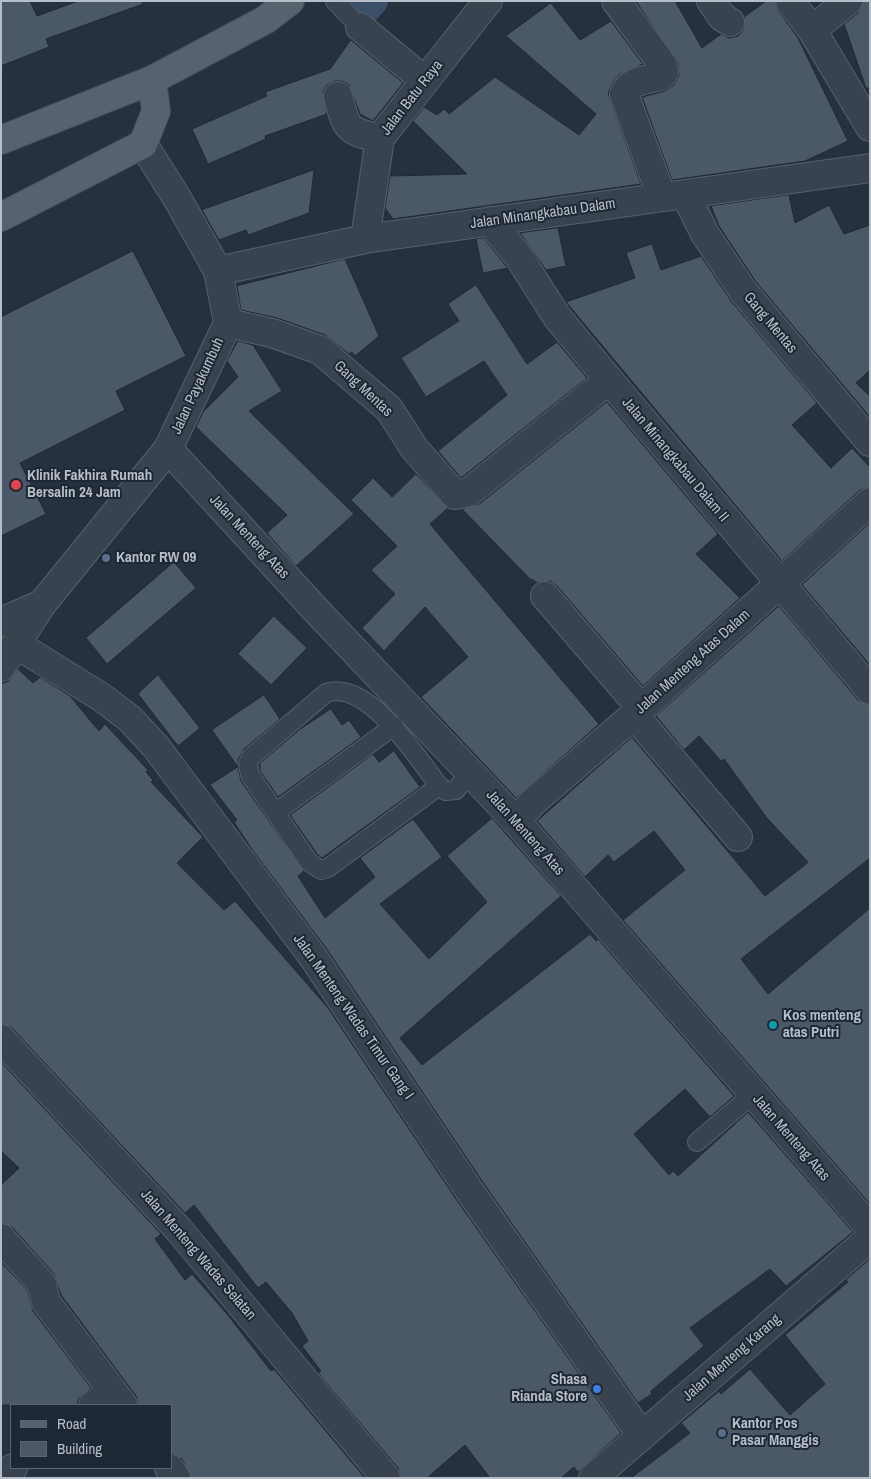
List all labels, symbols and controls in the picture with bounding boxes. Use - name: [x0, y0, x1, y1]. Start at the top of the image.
- street label: Jalan Batu Raya: [377, 57, 447, 139]
- street label: Jalan Minangkabau Dalam: [469, 195, 617, 233]
- street label: Gang Mentas: [739, 289, 801, 357]
- street label: Jalan Payakumbuh: [168, 335, 228, 437]
- street label: Gang Mentas: [330, 357, 396, 421]
- street label: Jalan Minangkabau Dalam II: [618, 394, 732, 526]
- place label: Klinik Fakhira Rumah Bersalin 24 Jam: [27, 467, 152, 502]
- marker: Klinik Fakhira Rumah Bersalin 24 Jam: [9, 478, 23, 492]
- street label: Jalan Menteng Atas: [205, 491, 293, 583]
- place label: Kantor RW 09: [116, 549, 196, 567]
- marker: Kantor RW 09: [100, 552, 112, 564]
- street label: Jalan Menteng Atas Dalam: [632, 606, 754, 718]
- street label: Jalan Menteng Atas: [482, 787, 568, 879]
- street label: Jalan Menteng Wadas Timur Gang I: [289, 931, 417, 1103]
- place label: Kos menteng atas Putri: [783, 1007, 861, 1042]
- marker: Kos menteng atas Putri: [767, 1019, 779, 1031]
- street label: Jalan Menteng Atas: [749, 1091, 833, 1185]
- street label: Jalan Menteng Wadas Selatan: [136, 1186, 260, 1324]
- street label: Jalan Menteng Karang: [679, 1311, 785, 1405]
- place label: Shasa Rianda Store: [511, 1371, 587, 1406]
- marker: Shasa Rianda Store: [591, 1383, 603, 1395]
- legend: [10, 1404, 172, 1469]
- text: Road: [57, 1413, 86, 1434]
- place label: Kantor Pos Pasar Manggis: [732, 1415, 819, 1450]
- marker: Kantor Pos Pasar Manggis: [716, 1427, 728, 1439]
- text: Building: [57, 1438, 102, 1459]

